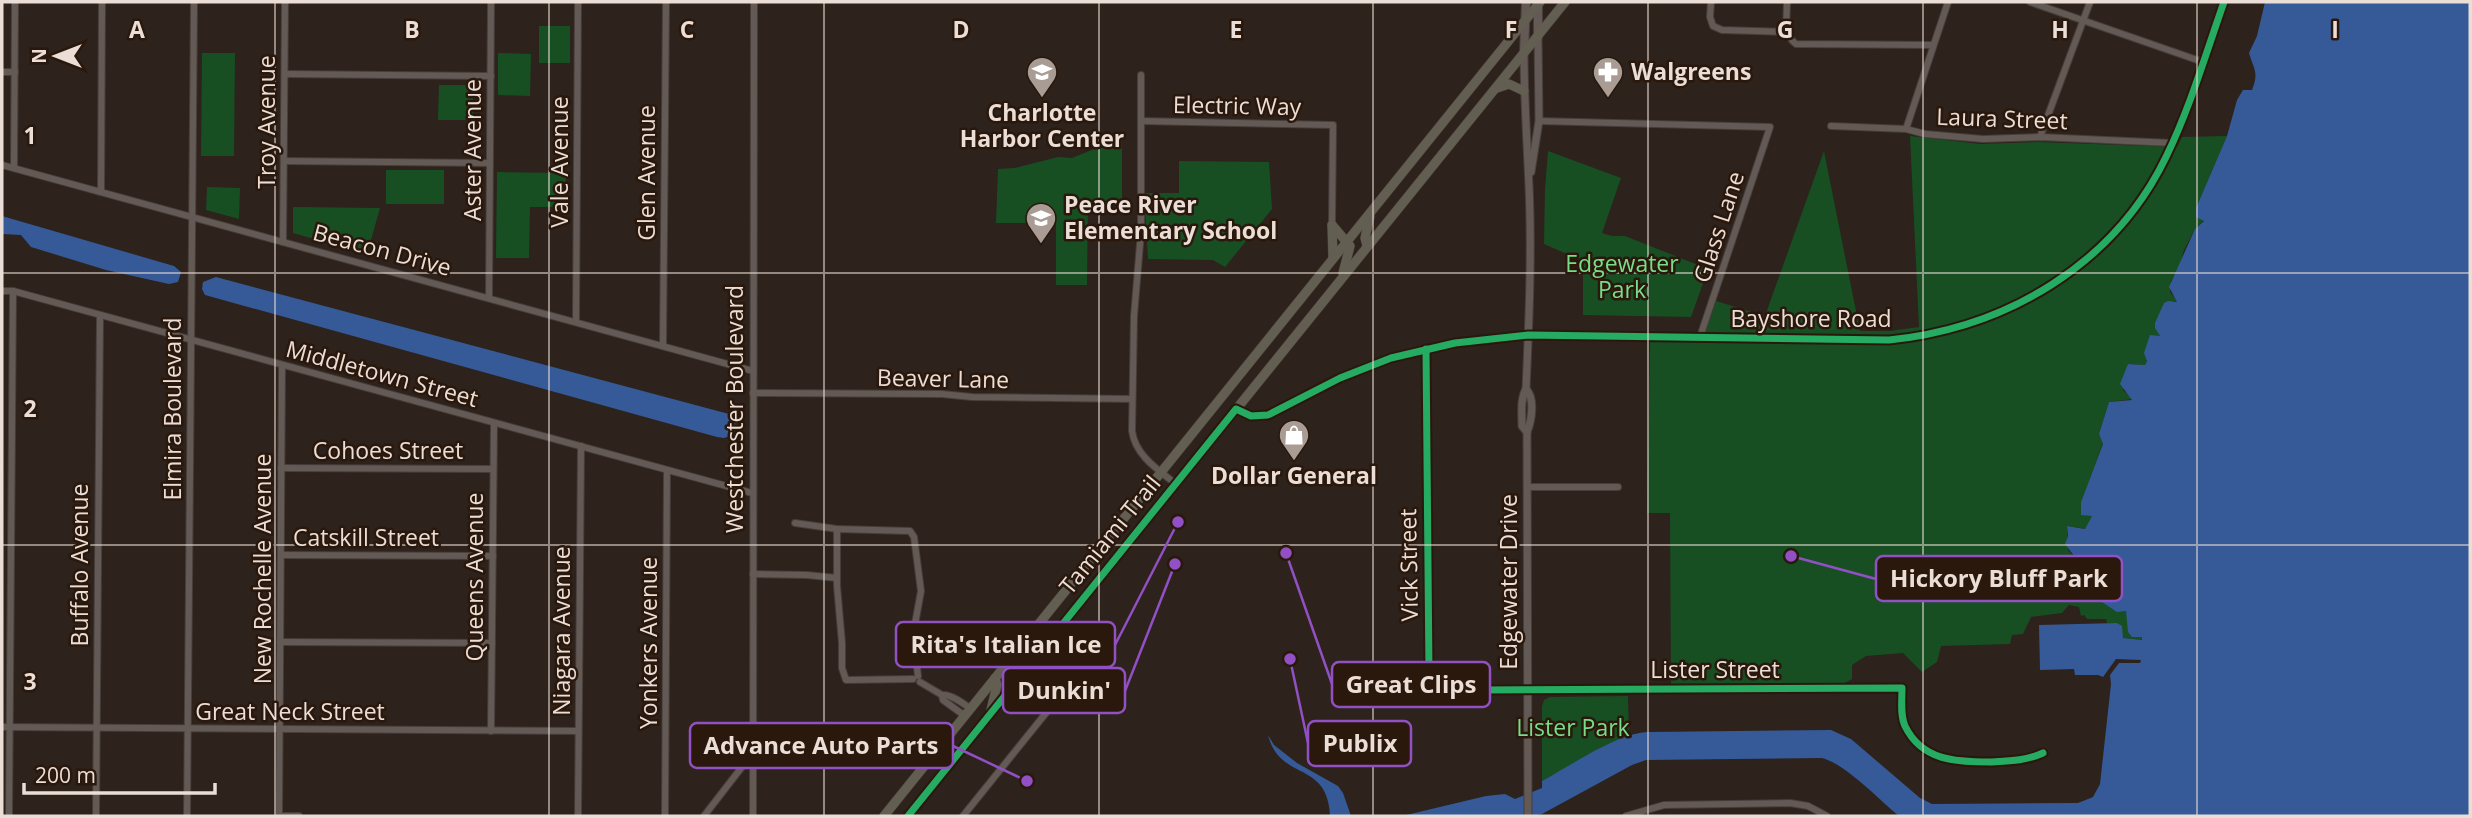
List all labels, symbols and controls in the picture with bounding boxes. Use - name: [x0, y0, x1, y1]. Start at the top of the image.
- text: A: [129, 13, 145, 45]
- text: B: [404, 13, 420, 45]
- text: C: [680, 13, 694, 45]
- text: D: [952, 13, 970, 45]
- text: E: [1230, 13, 1242, 45]
- text: F: [1505, 13, 1517, 45]
- text: G: [1777, 13, 1793, 45]
- text: H: [2051, 13, 2069, 45]
- text: I: [2331, 13, 2339, 45]
- north arrow: [21, 21, 91, 91]
- text: N: [26, 48, 52, 64]
- street label: Troy Avenue: [250, 55, 282, 189]
- school or university icon: Charlotte Harbor Center: [1025, 55, 1059, 99]
- pharmacy icon: Walgreens: [1591, 55, 1625, 99]
- place label: Walgreens: [1631, 55, 1751, 87]
- street label: Aster Avenue: [456, 79, 488, 221]
- street label: Electric Way: [1173, 88, 1302, 122]
- street label: Vale Avenue: [543, 96, 575, 228]
- place label: Charlotte Harbor Center: [960, 96, 1124, 154]
- street label: Laura Street: [1936, 100, 2068, 136]
- street label: Glen Avenue: [630, 105, 662, 241]
- text: 1: [23, 119, 37, 151]
- street label: Glass Lane: [1685, 167, 1751, 286]
- place label: Peace River Elementary School: [1064, 188, 1277, 246]
- school or university icon: Peace River Elementary School: [1024, 201, 1058, 245]
- street label: Beacon Drive: [310, 215, 455, 283]
- park label: Edgewater Park: [1565, 247, 1679, 305]
- street label: Westchester Boulevard: [718, 285, 750, 533]
- street label: Bayshore Road: [1730, 302, 1892, 334]
- street label: Elmira Boulevard: [156, 317, 188, 501]
- street label: Middletown Street: [283, 332, 482, 414]
- street label: Beaver Lane: [877, 361, 1009, 395]
- text: 2: [23, 392, 37, 424]
- shop icon: Dollar General: [1277, 418, 1311, 462]
- street label: Cohoes Street: [313, 434, 463, 466]
- street label: New Rochelle Avenue: [246, 454, 278, 684]
- place label: Dollar General: [1211, 459, 1377, 491]
- street label: Tamiami Trail: [1051, 468, 1167, 601]
- street label: Buffalo Avenue: [63, 484, 95, 646]
- street label: Queens Avenue: [458, 493, 490, 661]
- street label: Edgewater Drive: [1492, 494, 1524, 670]
- street label: Vick Street: [1391, 508, 1425, 622]
- street label: Catskill Street: [293, 521, 439, 553]
- street label: Niagara Avenue: [545, 546, 577, 716]
- callout: Hickory Bluff Park: [1876, 556, 2122, 601]
- street label: Yonkers Avenue: [632, 557, 664, 729]
- text: Hickory Bluff Park: [1890, 561, 2108, 594]
- callout: Rita's Italian Ice: [896, 622, 1115, 667]
- text: Rita's Italian Ice: [910, 627, 1102, 660]
- street label: Lister Street: [1650, 653, 1780, 685]
- callout: Great Clips: [1332, 662, 1490, 707]
- text: 3: [23, 665, 37, 697]
- text: Great Clips: [1346, 667, 1476, 700]
- callout: Dunkin': [1003, 668, 1125, 713]
- text: Dunkin': [1017, 673, 1111, 706]
- street label: Great Neck Street: [195, 695, 385, 727]
- park label: Lister Park: [1516, 711, 1630, 743]
- callout: Publix: [1308, 721, 1411, 766]
- callout: Advance Auto Parts: [690, 723, 953, 768]
- text: Publix: [1323, 726, 1397, 759]
- text: Advance Auto Parts: [703, 728, 939, 761]
- scale bar: [24, 752, 215, 796]
- text: 200 m: [35, 761, 96, 789]

